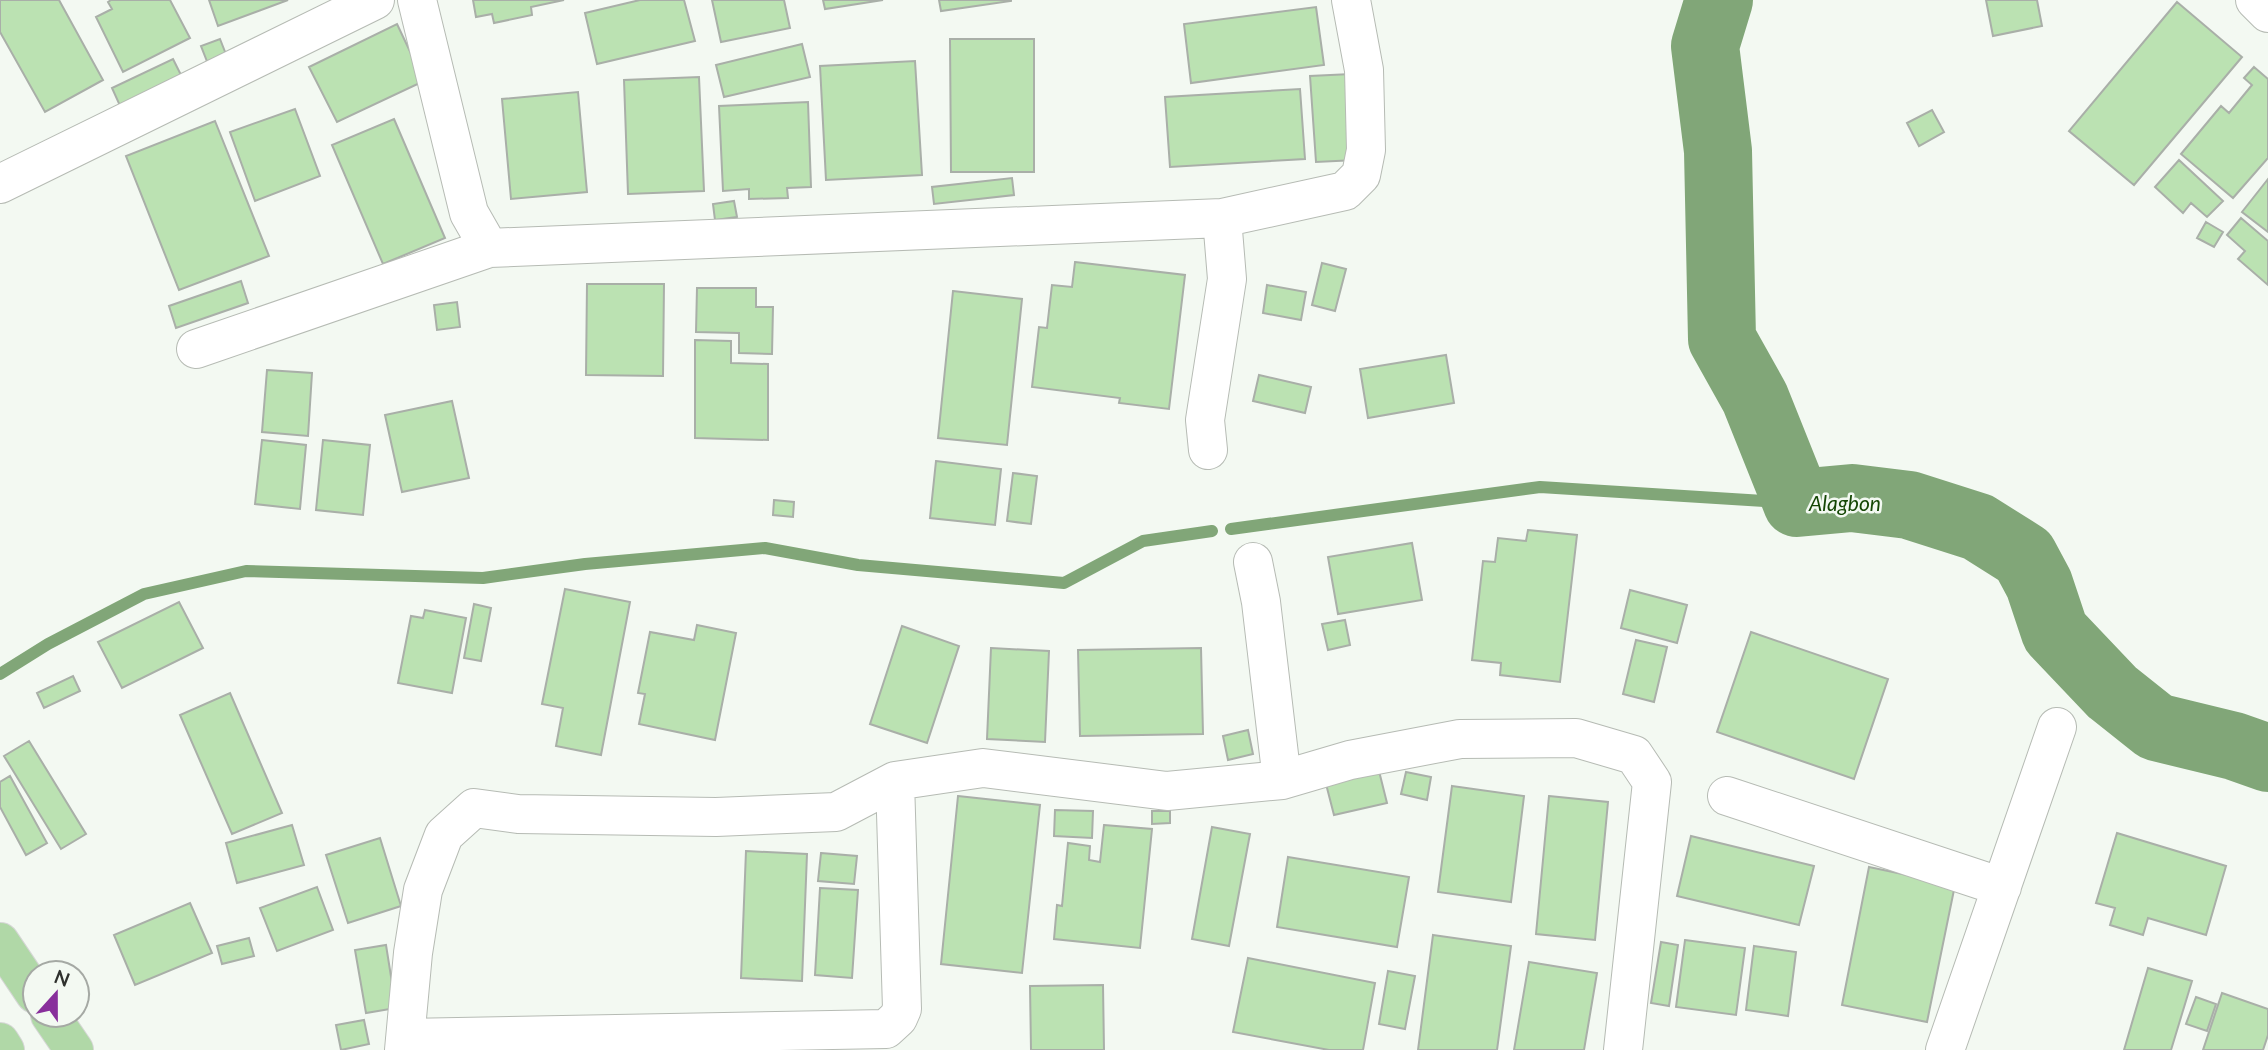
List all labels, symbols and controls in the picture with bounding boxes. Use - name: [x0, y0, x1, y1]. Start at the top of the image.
- water label: Alagbon: [1808, 490, 1881, 515]
- north arrow: [21, 959, 91, 1029]
- text: N: [51, 964, 73, 991]

